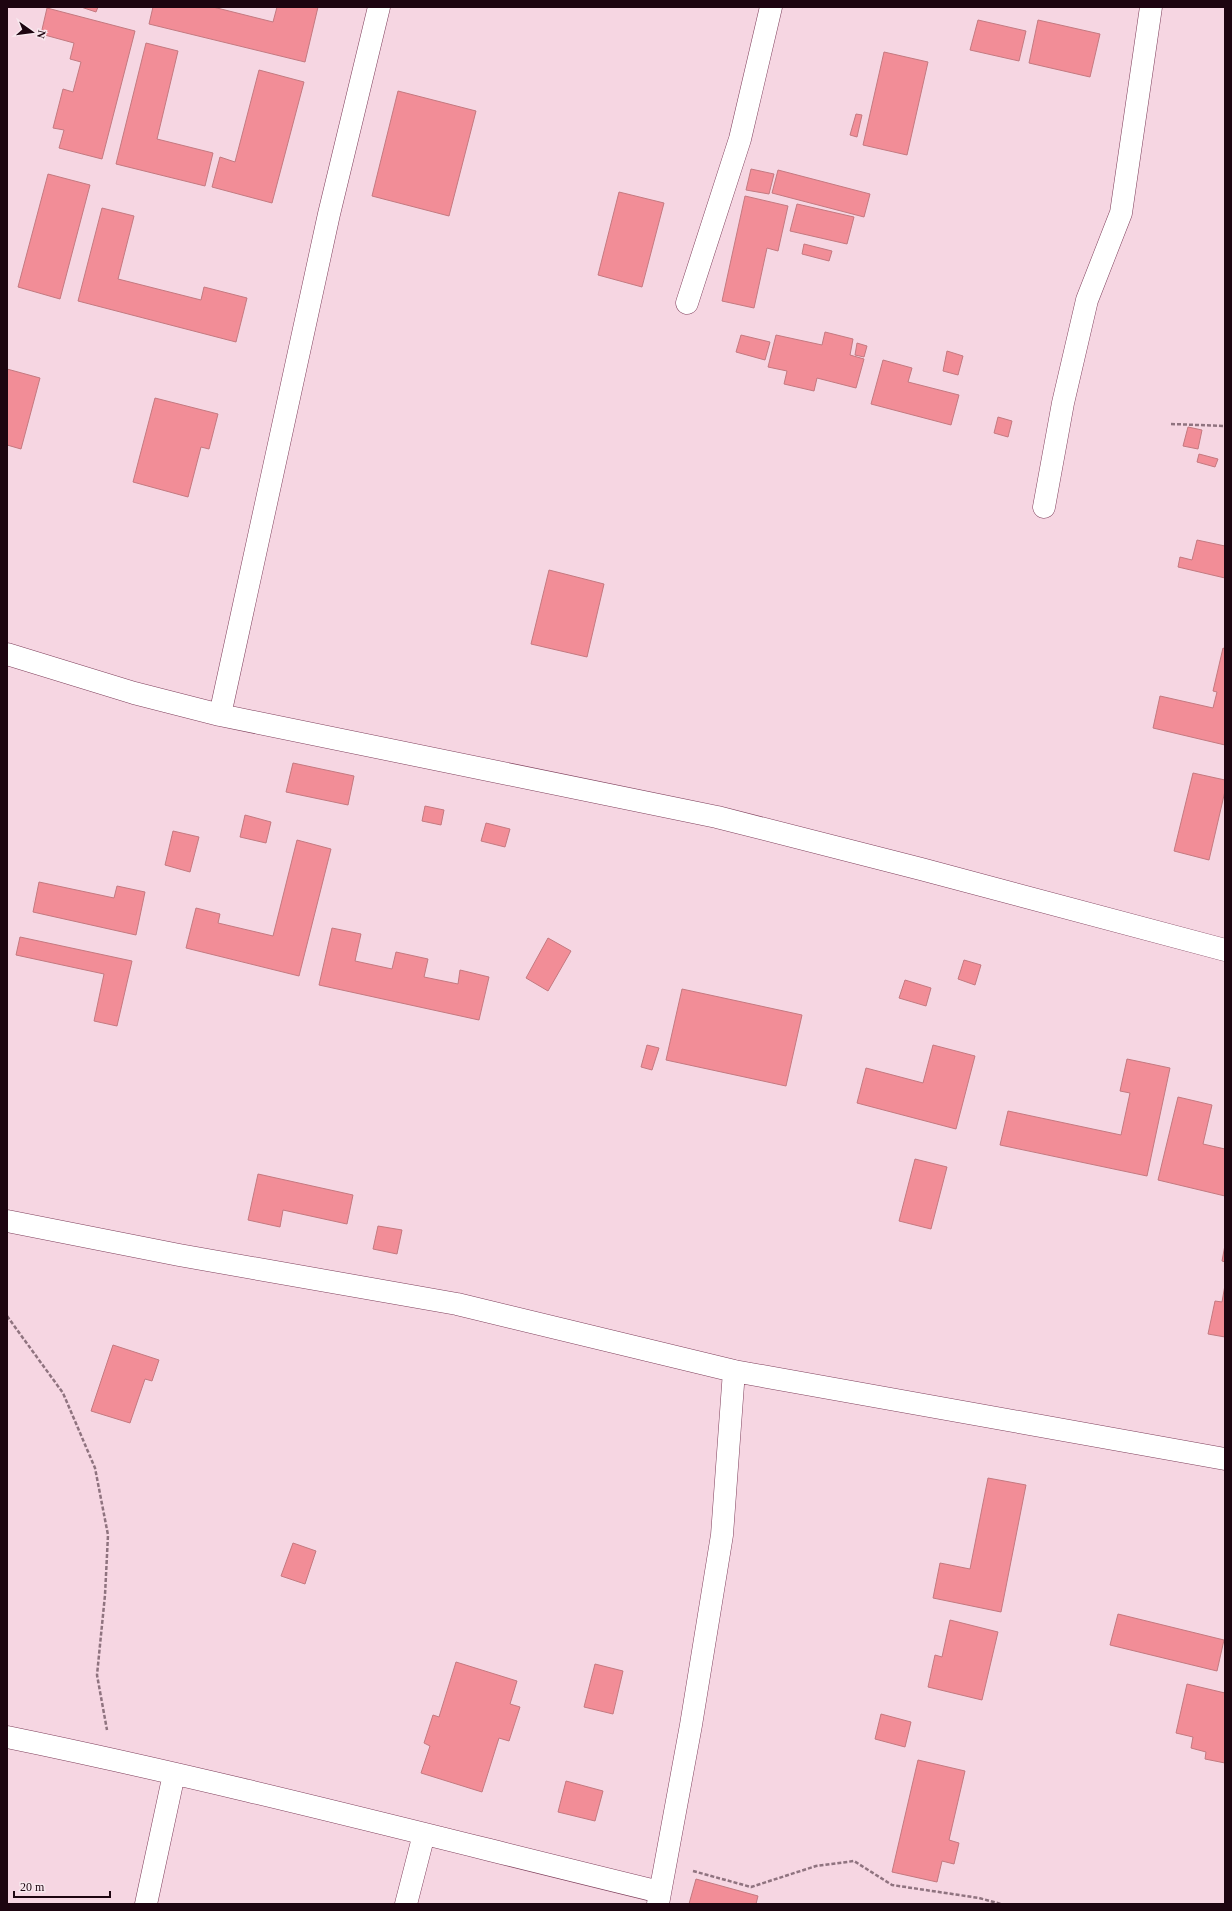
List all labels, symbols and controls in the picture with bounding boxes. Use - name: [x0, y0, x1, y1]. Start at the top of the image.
- north arrow: [12, 12, 52, 52]
- text: N: [35, 29, 48, 40]
- scale bar: [14, 1873, 110, 1899]
- text: 20 m: [20, 1880, 45, 1894]

